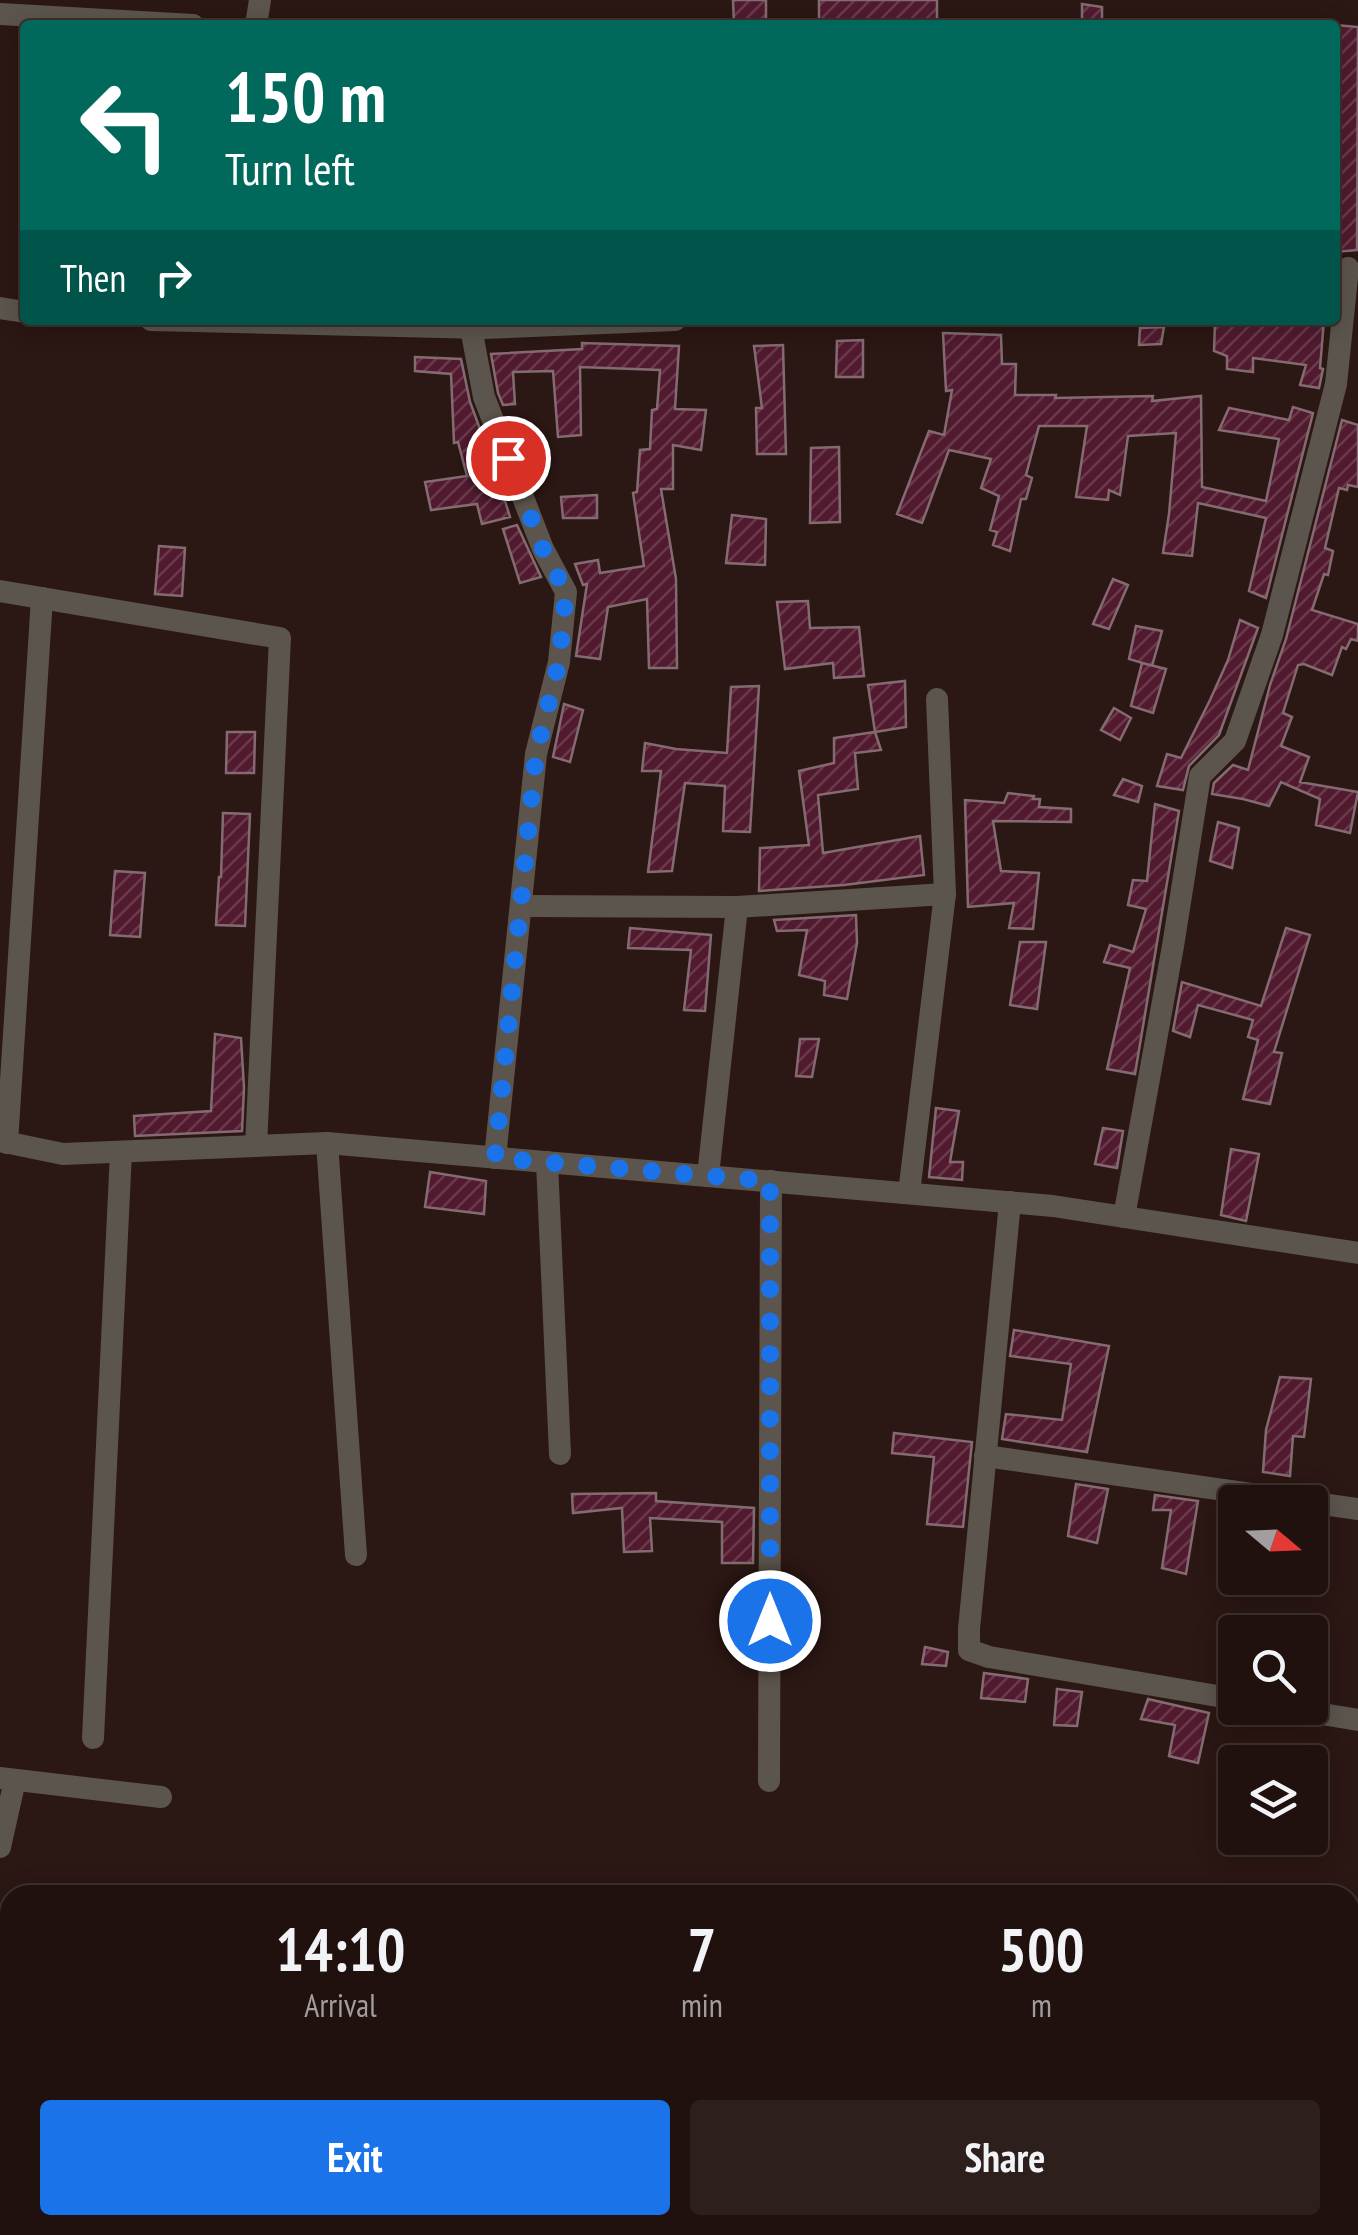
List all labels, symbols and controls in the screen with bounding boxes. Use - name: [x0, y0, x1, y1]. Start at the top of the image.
- text: 150 m: [225, 51, 386, 141]
- icon: left: [60, 60, 190, 190]
- text: Turn left: [225, 139, 355, 197]
- icon: right: [146, 250, 201, 305]
- text: Then: [60, 253, 126, 302]
- pin: [466, 416, 551, 501]
- icon: arrive: [481, 431, 536, 486]
- north arrow: [1218, 1485, 1328, 1595]
- map controls: [1218, 1485, 1328, 1855]
- position arrow: [718, 1569, 822, 1673]
- button: search: [1218, 1615, 1328, 1725]
- button: layers: [1218, 1745, 1328, 1855]
- text: 14:10: [276, 1910, 405, 1988]
- text: 7: [688, 1910, 716, 1988]
- text: 500: [998, 1910, 1084, 1988]
- text: Arrival: [304, 1984, 377, 2026]
- text: min: [681, 1984, 723, 2026]
- text: m: [1031, 1984, 1052, 2026]
- button: Exit: [40, 2100, 670, 2215]
- button: Share: [690, 2100, 1320, 2215]

